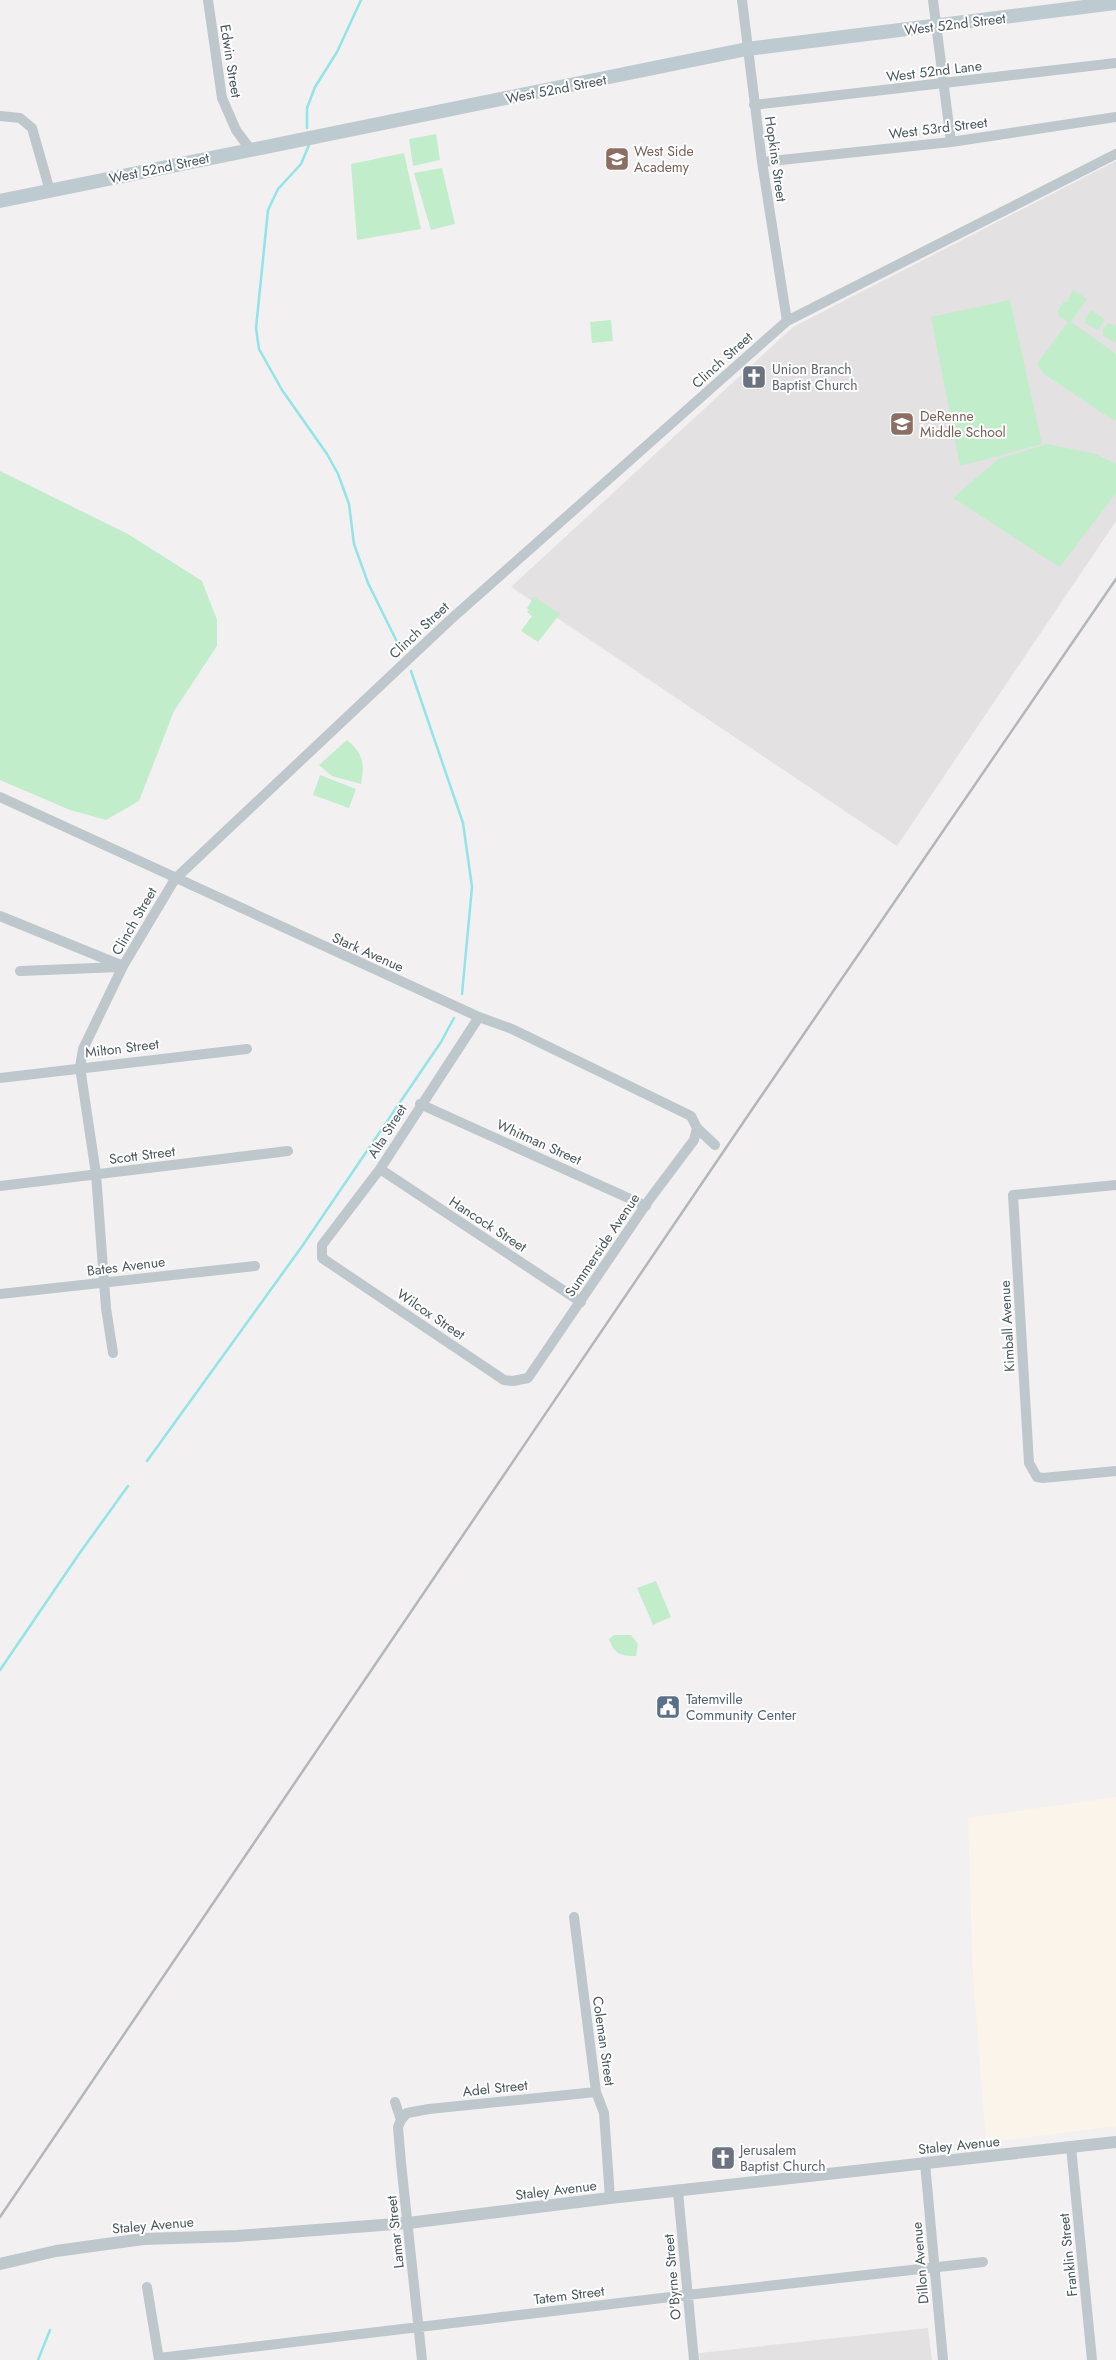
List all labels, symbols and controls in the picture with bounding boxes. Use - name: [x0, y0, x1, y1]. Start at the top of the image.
- street label: West 52nd Street: [903, 8, 1007, 40]
- street label: Edwin Street: [215, 23, 247, 100]
- street label: West 52nd Lane: [885, 55, 983, 87]
- street label: West 52nd Street: [504, 69, 609, 109]
- street label: West 53rd Street: [888, 112, 989, 144]
- street label: Hopkins Street: [760, 115, 792, 204]
- place label: West Side Academy: [634, 141, 694, 177]
- school or university icon: West Side Academy: [604, 146, 630, 172]
- street label: West 52nd Street: [107, 147, 212, 188]
- street label: Clinch Street: [687, 327, 757, 393]
- place label: Union Branch Baptist Church: [772, 359, 858, 395]
- church icon: Union Branch Baptist Church: [741, 364, 767, 390]
- place label: DeRenne Middle School: [920, 406, 1006, 442]
- school or university icon: DeRenne Middle School: [889, 411, 915, 437]
- street label: Clinch Street: [385, 597, 454, 663]
- street label: Clinch Street: [106, 883, 162, 959]
- street label: Stark Avenue: [329, 927, 407, 977]
- street label: Milton Street: [84, 1033, 161, 1062]
- street label: Alta Street: [363, 1100, 412, 1162]
- street label: Whitman Street: [493, 1114, 585, 1170]
- street label: Scott Street: [108, 1141, 177, 1169]
- street label: Summerside Avenue: [560, 1189, 644, 1301]
- street label: Hancock Street: [445, 1191, 531, 1257]
- street label: Bates Avenue: [86, 1251, 166, 1281]
- street label: Kimball Avenue: [995, 1280, 1019, 1372]
- street label: Wilcox Street: [393, 1284, 470, 1345]
- place label: Tatemville Community Center: [686, 1689, 797, 1725]
- public building icon: Tatemville Community Center: [655, 1694, 681, 1720]
- street label: Coleman Street: [588, 1995, 620, 2088]
- street label: Adel Street: [462, 2075, 529, 2101]
- street label: Staley Avenue: [917, 2131, 1001, 2159]
- place label: Jerusalem Baptist Church: [738, 2140, 826, 2176]
- church icon: Jerusalem Baptist Church: [710, 2145, 736, 2171]
- street label: Staley Avenue: [514, 2175, 598, 2205]
- street label: Lamar Street: [381, 2194, 409, 2269]
- street label: Staley Avenue: [111, 2211, 195, 2239]
- street label: Franklin Street: [1054, 2212, 1082, 2298]
- street label: Dillon Avenue: [906, 2221, 934, 2305]
- street label: O'Byrne Street: [658, 2233, 686, 2321]
- street label: Tatem Street: [533, 2281, 606, 2309]

